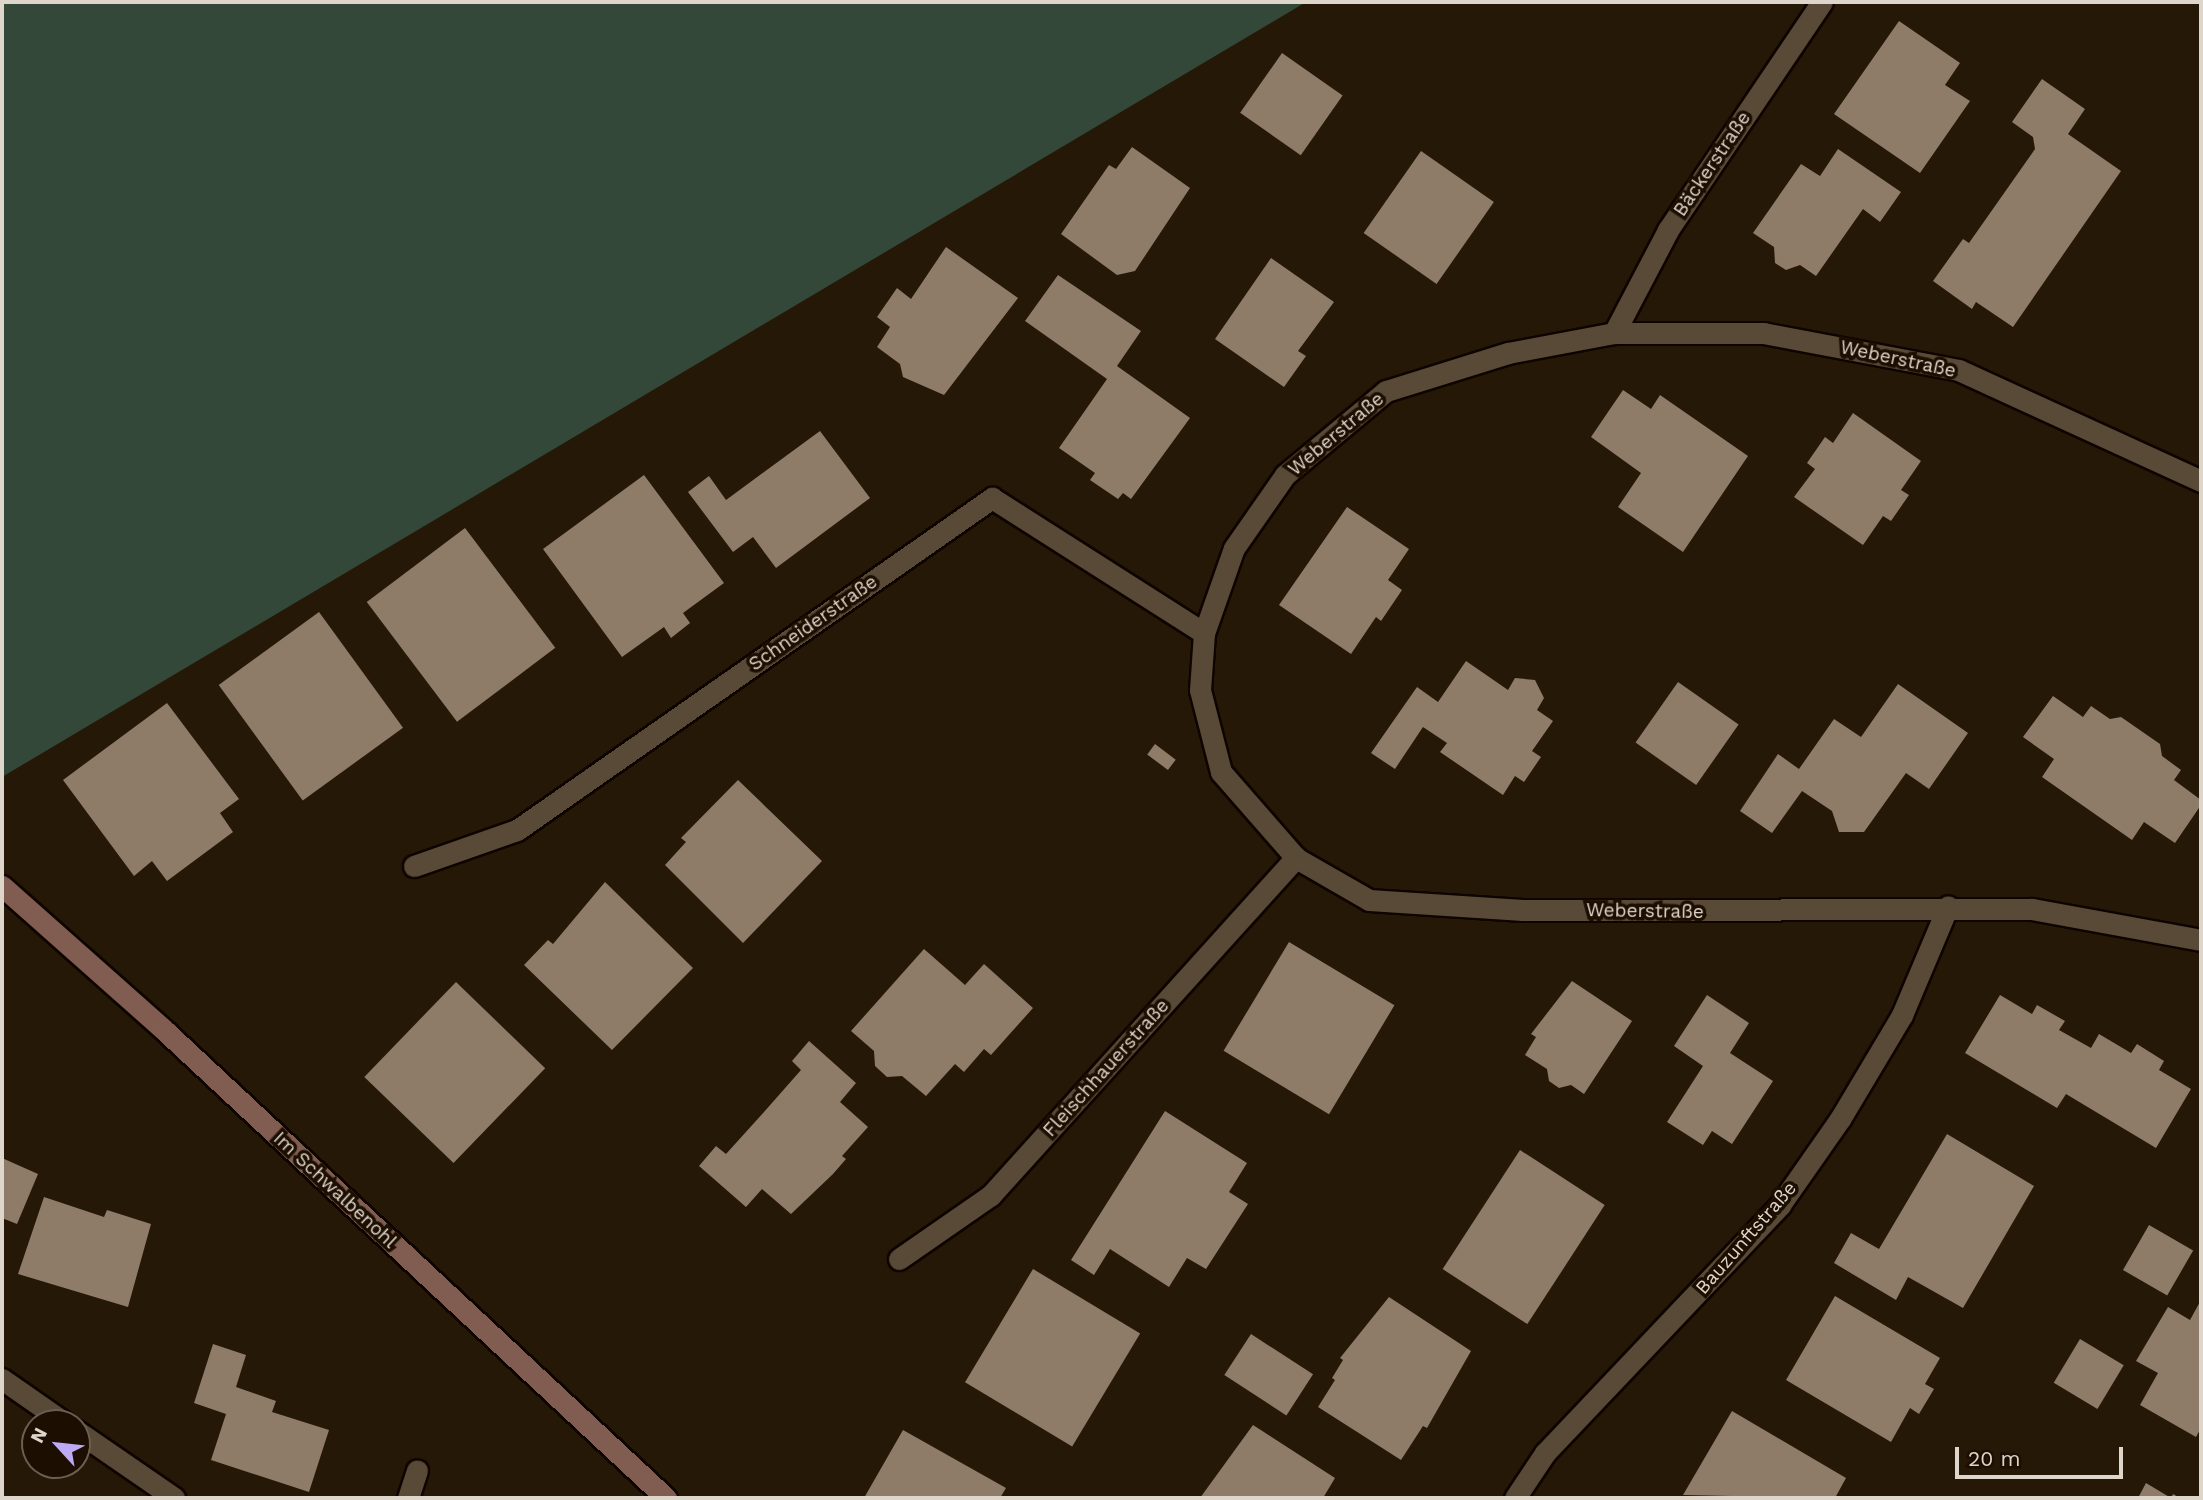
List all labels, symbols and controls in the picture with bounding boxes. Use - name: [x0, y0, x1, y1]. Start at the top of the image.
- street label: Bäckerstraße: [1669, 107, 1755, 221]
- street label: Weberstraße: [1838, 336, 1958, 382]
- street label: Weberstraße: [1284, 387, 1388, 481]
- street label: Schneiderstraße: [744, 570, 882, 676]
- street label: Weberstraße: [1586, 899, 1704, 923]
- street label: Fleischhauerstraße: [1038, 994, 1174, 1142]
- street label: Im Schwalbenohl: [269, 1127, 401, 1253]
- street label: Bauzunftstraße: [1691, 1177, 1801, 1299]
- north arrow: [21, 1409, 91, 1479]
- text: N: [25, 1424, 52, 1447]
- scale bar: [1958, 1434, 2126, 1478]
- text: 20 m: [1968, 1446, 2020, 1471]

